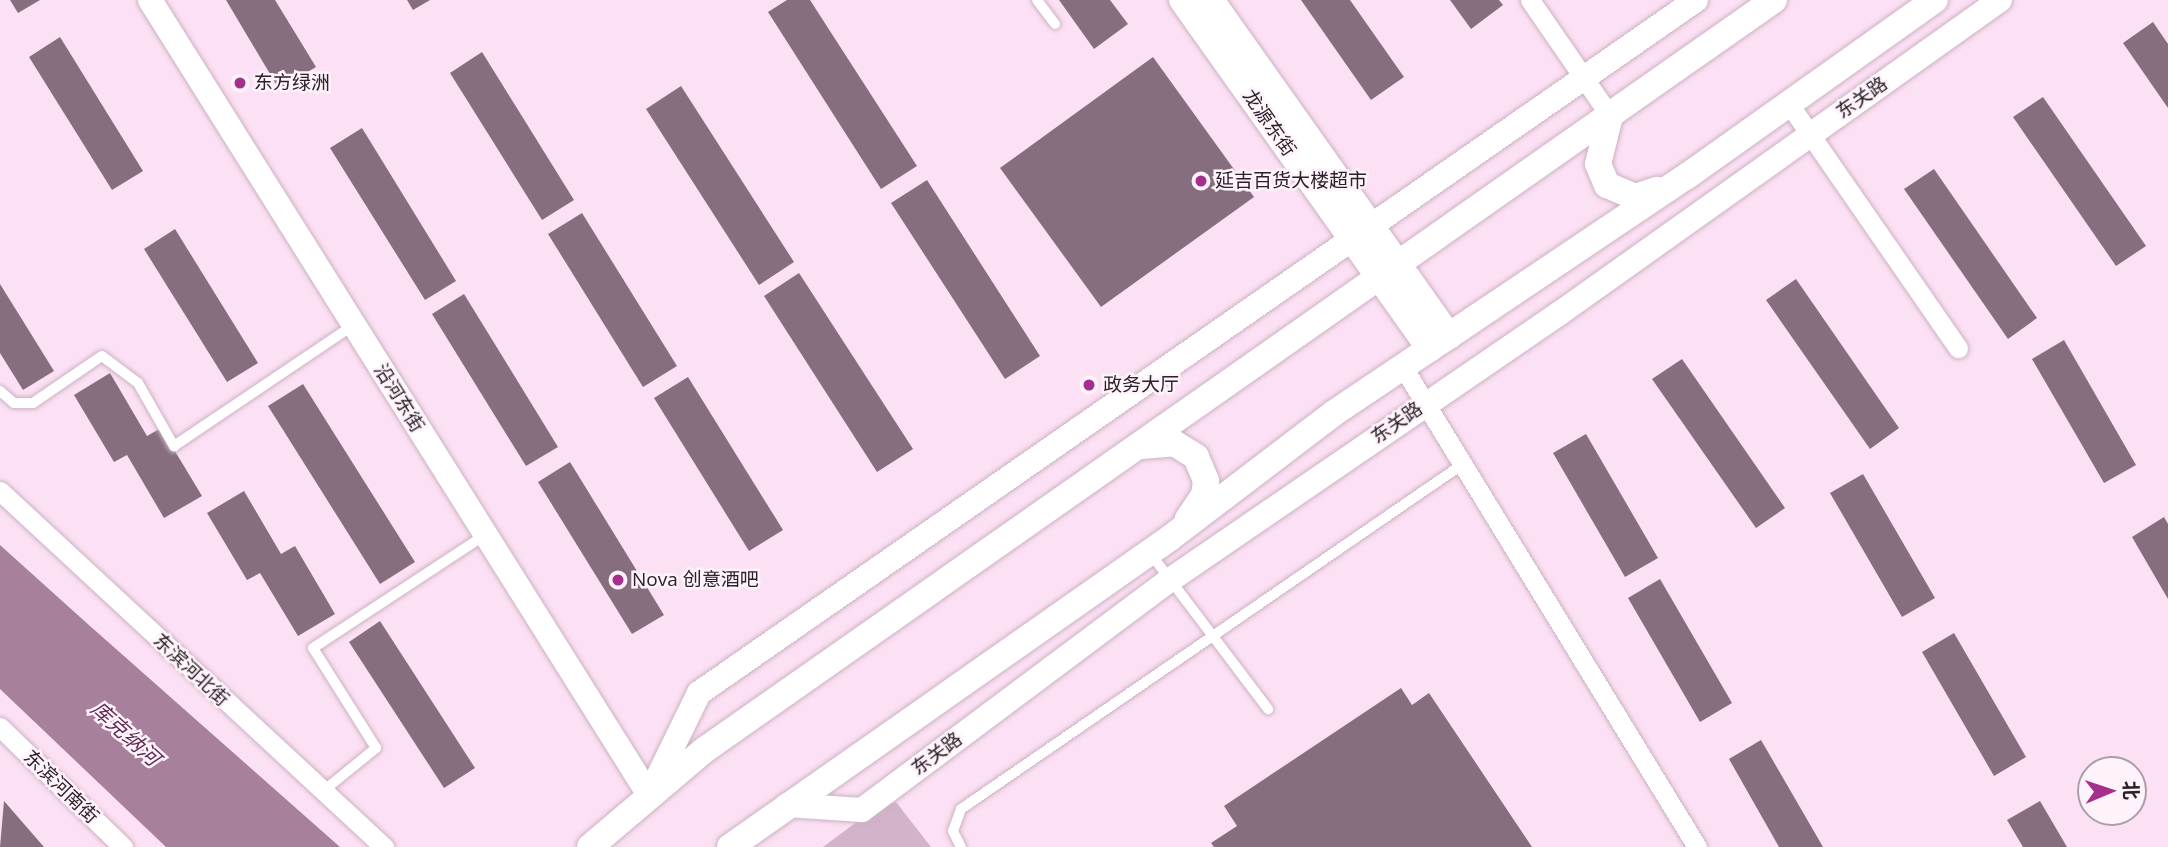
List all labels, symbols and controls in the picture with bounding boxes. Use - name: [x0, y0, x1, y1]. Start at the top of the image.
- place label: 东方绿洲: [254, 72, 330, 94]
- street label: 东关路: [1832, 72, 1892, 124]
- marker: 东方绿洲: [232, 75, 248, 91]
- street label: 龙源东街: [1238, 85, 1300, 161]
- place label: 延吉百货大楼超市: [1215, 170, 1367, 192]
- marker: 延吉百货大楼超市: [1193, 173, 1209, 189]
- street label: 沿河东街: [369, 360, 429, 436]
- place label: 政务大厅: [1103, 374, 1179, 396]
- marker: 政务大厅: [1081, 377, 1097, 393]
- street label: 东关路: [1367, 397, 1427, 449]
- place label: Nova 创意酒吧: [632, 569, 759, 591]
- marker: Nova 创意酒吧: [610, 572, 626, 588]
- street label: 东滨河北街: [148, 629, 234, 711]
- water label: 库克纳河: [86, 696, 166, 770]
- street label: 东关路: [907, 728, 967, 780]
- street label: 东滨河南街: [19, 746, 103, 828]
- north arrow: [2077, 756, 2147, 826]
- text: 北: [2118, 780, 2144, 800]

